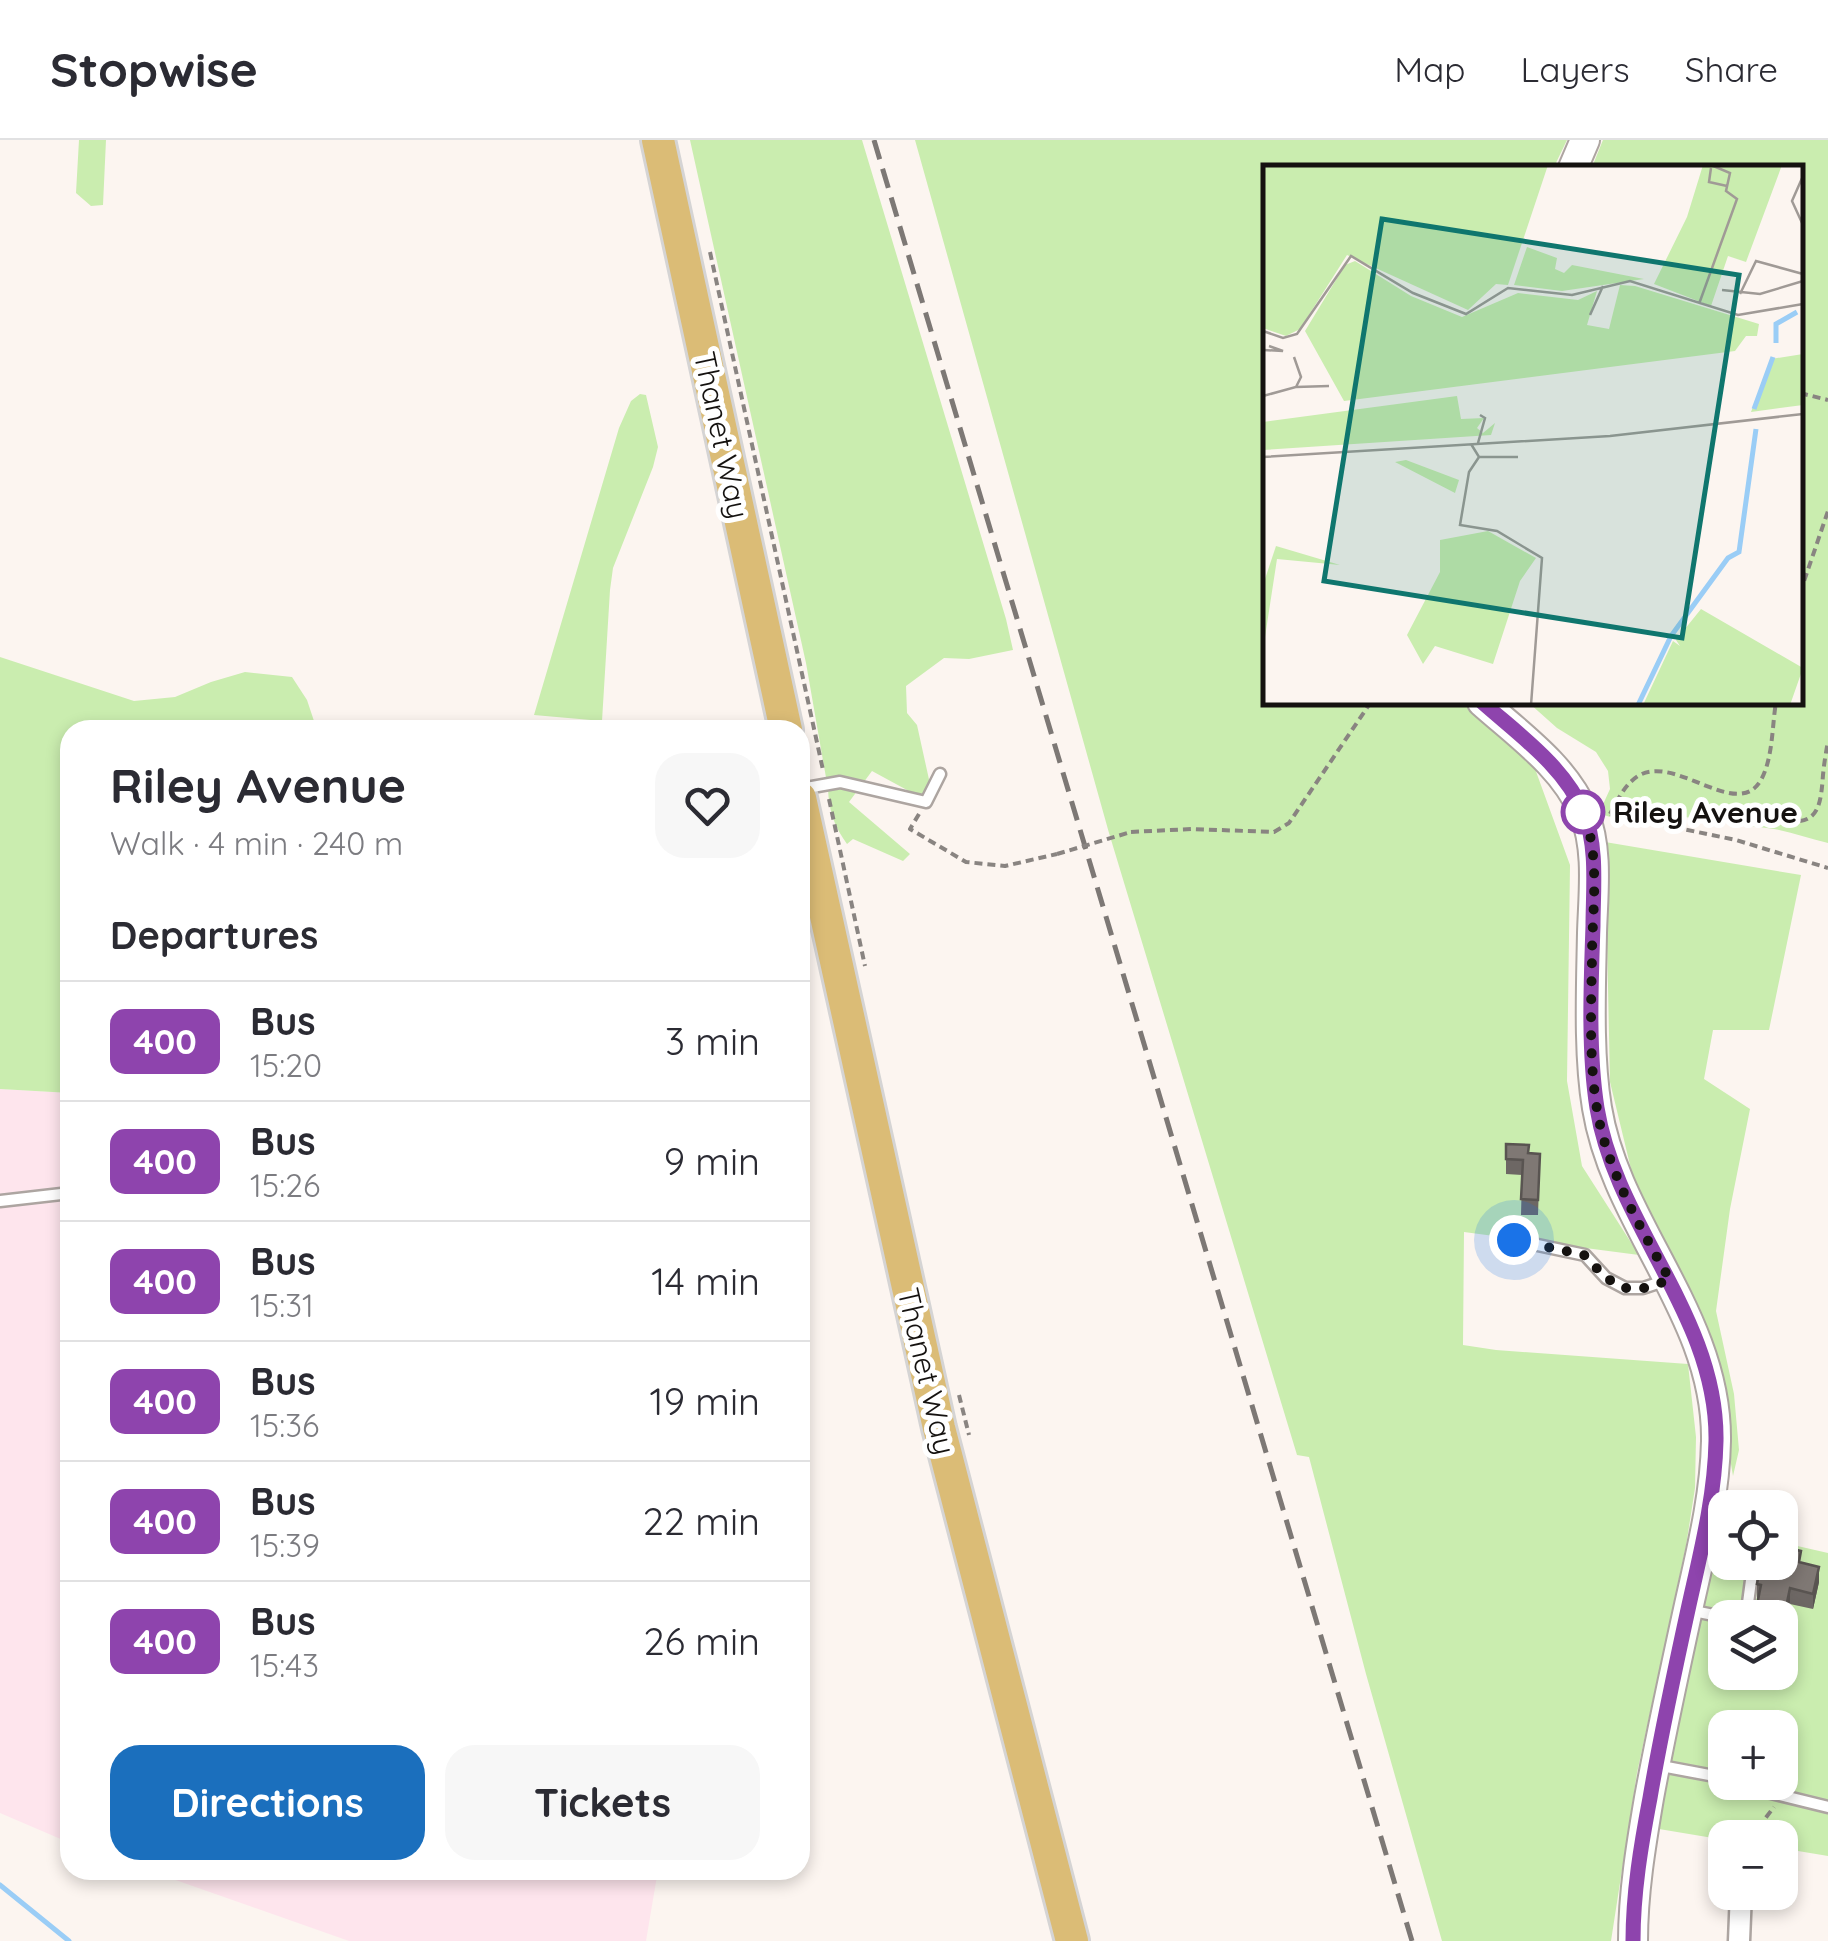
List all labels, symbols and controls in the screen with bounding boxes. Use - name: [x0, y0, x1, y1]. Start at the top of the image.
- text: Stopwise: [50, 39, 258, 99]
- text: Map: [1394, 47, 1466, 91]
- text: Layers: [1521, 47, 1630, 91]
- text: Share: [1685, 47, 1778, 91]
- inset map: [1263, 165, 1803, 705]
- street label: Thanet Way: [686, 348, 758, 522]
- button: heart: [655, 753, 760, 858]
- text: Riley Avenue: [110, 755, 406, 815]
- marker: Riley Avenue: [1562, 791, 1604, 833]
- place label: Riley Avenue: [1613, 793, 1798, 831]
- text: Walk · 4 min · 240 m: [110, 823, 403, 863]
- text: Departures: [110, 911, 318, 959]
- text: Bus: [250, 997, 316, 1045]
- text: 3 min: [665, 1017, 760, 1065]
- text: 400: [133, 1019, 197, 1063]
- text: 15:20: [250, 1045, 322, 1085]
- text: Bus: [250, 1117, 316, 1165]
- text: 9 min: [664, 1137, 760, 1185]
- text: 400: [133, 1139, 197, 1183]
- text: 15:26: [250, 1165, 320, 1205]
- your location: [1489, 1215, 1539, 1265]
- text: Bus: [250, 1237, 316, 1285]
- text: 14 min: [651, 1257, 760, 1305]
- text: 400: [133, 1259, 197, 1303]
- street label: Thanet Way: [889, 1284, 965, 1458]
- text: 15:31: [250, 1285, 314, 1325]
- text: Bus: [250, 1357, 316, 1405]
- text: 19 min: [650, 1377, 760, 1425]
- text: 400: [133, 1379, 197, 1423]
- text: 15:36: [250, 1405, 319, 1445]
- text: Bus: [250, 1477, 316, 1525]
- map controls: [1708, 1490, 1798, 1910]
- button: locate: [1708, 1490, 1798, 1580]
- text: 22 min: [643, 1497, 760, 1545]
- text: 400: [133, 1499, 197, 1543]
- text: 15:39: [250, 1525, 320, 1565]
- text: Bus: [250, 1597, 316, 1645]
- button: layers: [1708, 1600, 1798, 1690]
- text: 26 min: [643, 1617, 760, 1665]
- text: 400: [133, 1619, 197, 1663]
- text: 15:43: [250, 1645, 319, 1685]
- button: +: [1708, 1710, 1798, 1800]
- button: Directions: [110, 1745, 425, 1860]
- button: Tickets: [445, 1745, 760, 1860]
- button: −: [1708, 1820, 1798, 1910]

